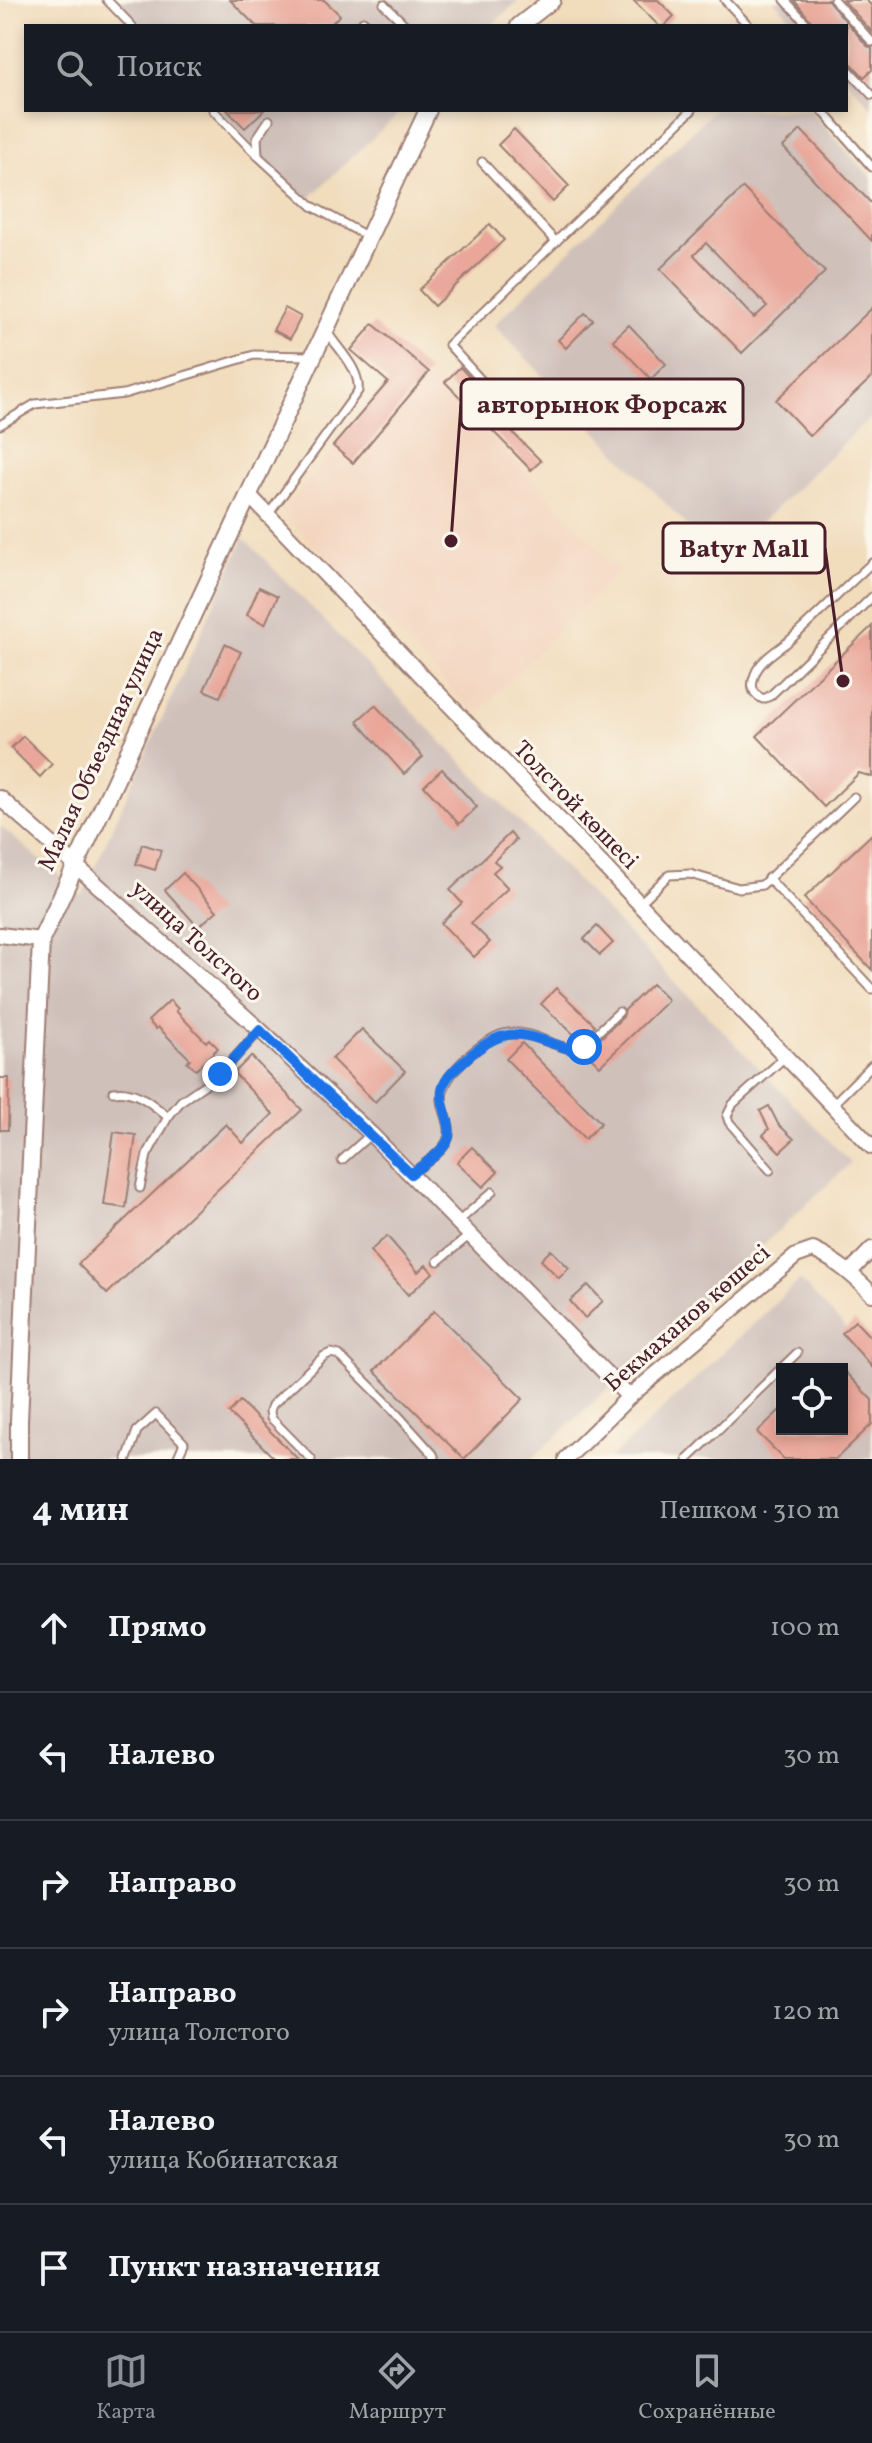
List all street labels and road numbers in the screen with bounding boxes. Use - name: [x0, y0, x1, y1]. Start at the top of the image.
- street label: Малая Объездная улица: [31, 623, 173, 877]
- street label: Толстой көшесі: [505, 734, 645, 878]
- street label: улица Толстого: [122, 873, 270, 1011]
- street label: Бекмаханов көшесі: [597, 1237, 779, 1401]

